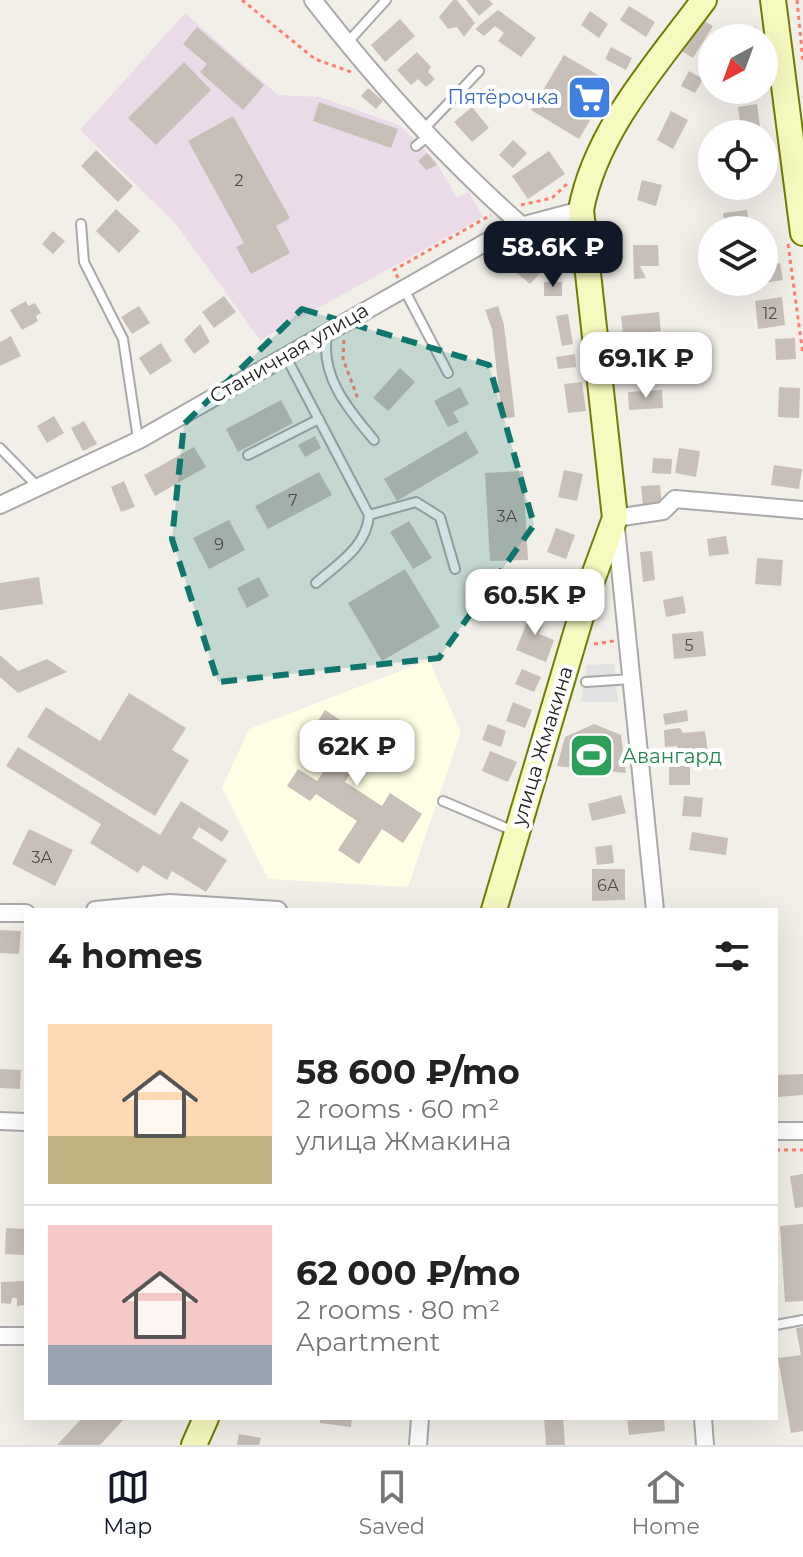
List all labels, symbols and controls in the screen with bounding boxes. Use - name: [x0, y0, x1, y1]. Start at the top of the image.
- north arrow: [698, 24, 778, 104]
- map controls: [698, 24, 778, 296]
- supermarket icon: Пятёрочка: [566, 73, 614, 121]
- place label: Пятёрочка: [448, 85, 559, 109]
- button: locate: [698, 120, 778, 200]
- house number: 2: [234, 171, 244, 190]
- button: layers: [698, 216, 778, 296]
- pin: 58.6K ₽: [479, 221, 627, 289]
- text: 58.6K ₽: [502, 231, 604, 263]
- street label: Станичная улица: [205, 298, 373, 408]
- house number: 12: [763, 304, 777, 323]
- pin: 69.1K ₽: [572, 332, 720, 400]
- text: 69.1K ₽: [598, 342, 694, 374]
- house number: 7: [288, 491, 298, 510]
- house number: 3А: [497, 507, 518, 526]
- house number: 9: [214, 535, 224, 554]
- pin: 60.5K ₽: [461, 569, 609, 637]
- text: 60.5K ₽: [484, 579, 586, 611]
- house number: 5: [684, 636, 694, 655]
- street label: улица Жмакина: [506, 663, 578, 830]
- pin: 62K ₽: [301, 720, 413, 788]
- text: 62K ₽: [318, 730, 396, 762]
- sports icon: Авангард: [567, 732, 615, 780]
- place label: Авангард: [622, 744, 722, 768]
- house number: 3А: [32, 848, 53, 867]
- house number: 6А: [597, 876, 619, 895]
- icon: filters: [710, 934, 754, 978]
- text: 4 homes: [48, 935, 202, 977]
- text: 58 600 ₽/mo: [296, 1051, 520, 1093]
- icon: home: [112, 1056, 208, 1152]
- text: 2 rooms · 60 m²: [296, 1093, 499, 1125]
- text: улица Жмакина: [296, 1125, 511, 1157]
- text: 62 000 ₽/mo: [296, 1252, 520, 1294]
- icon: home: [112, 1257, 208, 1353]
- text: 2 rooms · 80 m²: [296, 1294, 500, 1326]
- text: Apartment: [296, 1326, 440, 1358]
- tab: Map: [103, 1465, 152, 1540]
- tab: Saved: [359, 1465, 425, 1540]
- tab: Home: [631, 1465, 700, 1540]

